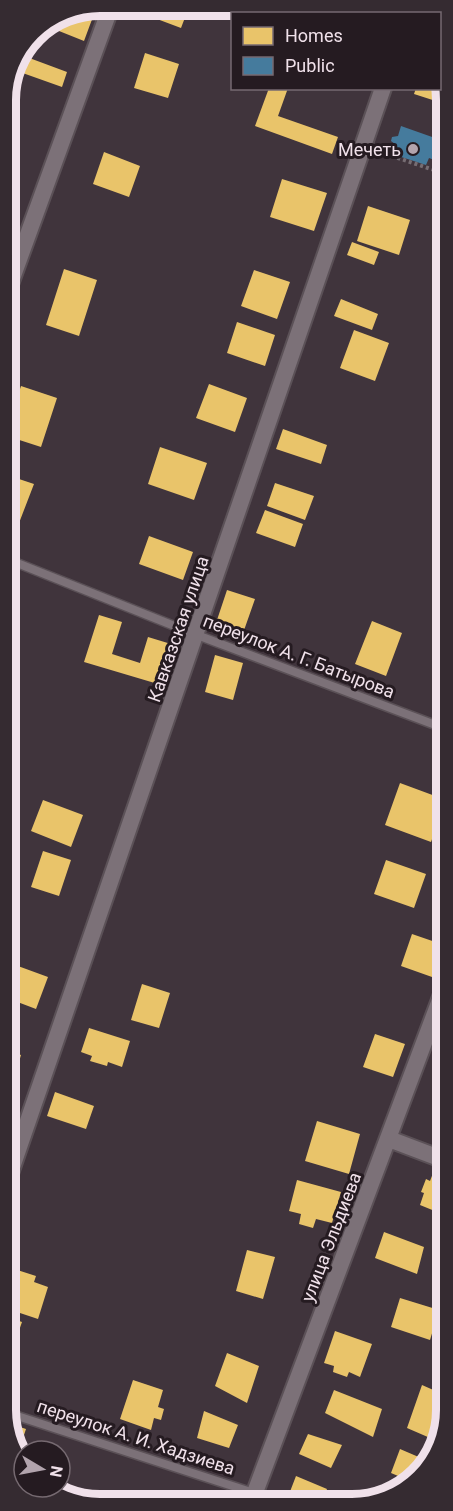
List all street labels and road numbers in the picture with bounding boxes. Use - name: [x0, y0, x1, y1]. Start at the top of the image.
- street label: Кавказская улица: [143, 553, 213, 705]
- street label: переулок А. Г. Батырова: [200, 610, 398, 702]
- street label: улица Эльдиева: [297, 1169, 365, 1305]
- street label: переулок А. И. Хадзиева: [35, 1395, 237, 1479]

